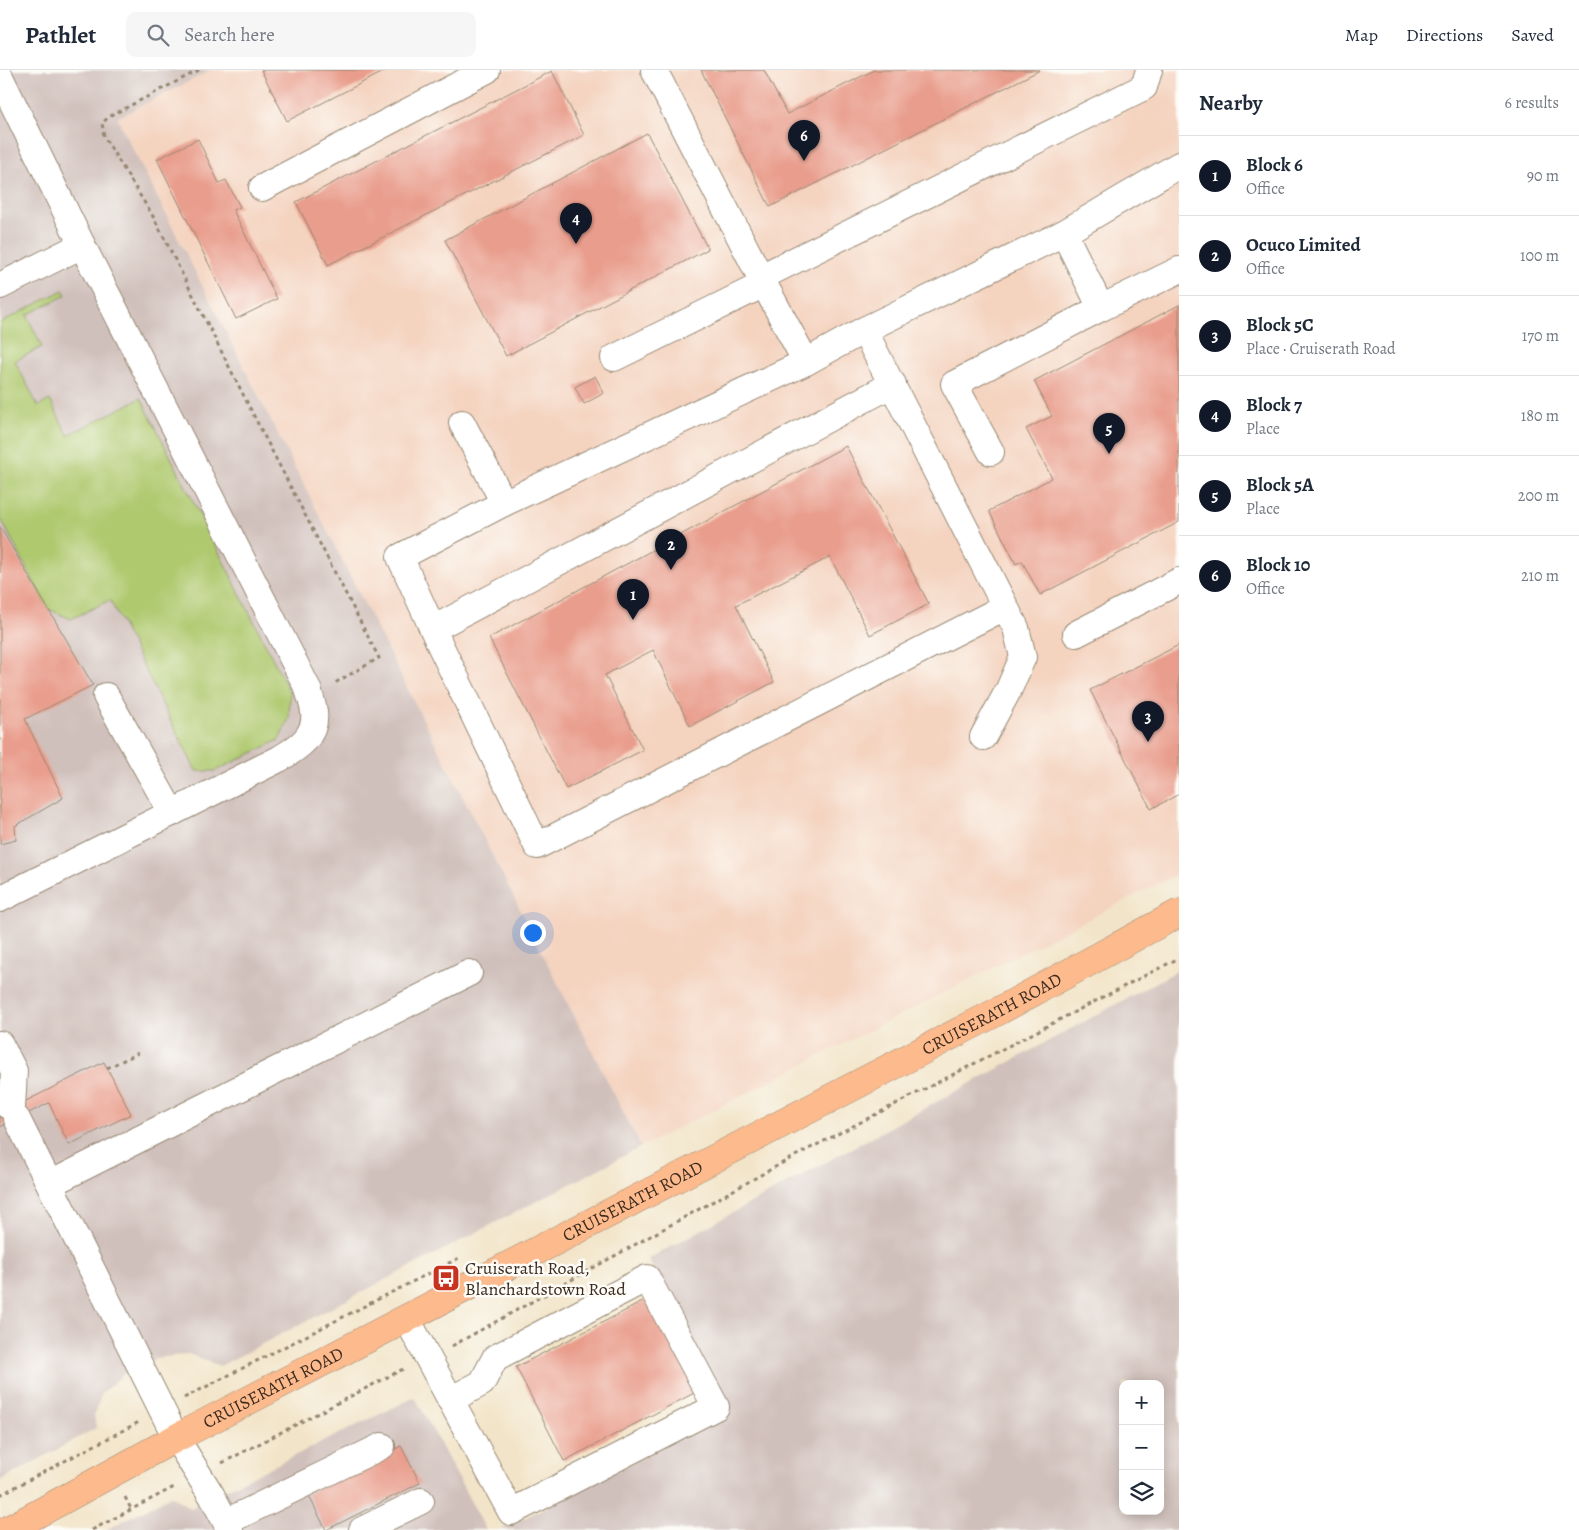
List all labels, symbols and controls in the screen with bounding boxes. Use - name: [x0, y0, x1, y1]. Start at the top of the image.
- search box: [126, 12, 476, 57]
- text: Pathlet: [25, 19, 96, 51]
- icon: search: [144, 21, 172, 49]
- text: Search here: [184, 22, 275, 48]
- text: Map: [1345, 23, 1378, 47]
- text: Directions: [1406, 23, 1483, 47]
- text: Saved: [1511, 23, 1554, 47]
- text: Nearby: [1199, 89, 1262, 117]
- text: 6 results: [1505, 92, 1559, 114]
- pin: 6: [788, 120, 820, 161]
- text: Block 6: [1246, 152, 1303, 178]
- text: 1: [1212, 165, 1218, 187]
- text: 90 m: [1527, 165, 1559, 187]
- text: Office: [1246, 178, 1285, 200]
- pin: 4: [560, 203, 592, 244]
- text: Ocuco Limited: [1246, 232, 1361, 258]
- text: 2: [1211, 245, 1219, 267]
- text: 100 m: [1520, 245, 1559, 267]
- text: Office: [1246, 258, 1285, 280]
- text: Block 5C: [1246, 312, 1314, 338]
- text: 3: [1212, 325, 1218, 347]
- text: 170 m: [1522, 325, 1559, 347]
- text: Place · Cruiserath Road: [1246, 338, 1396, 360]
- text: Block 7: [1246, 392, 1302, 418]
- text: 4: [1211, 405, 1219, 427]
- text: 180 m: [1521, 405, 1559, 427]
- pin: 5: [1093, 413, 1125, 454]
- text: Place: [1246, 418, 1280, 440]
- text: Block 5A: [1246, 472, 1314, 498]
- text: 5: [1212, 485, 1218, 507]
- text: 200 m: [1518, 485, 1559, 507]
- text: Place: [1246, 498, 1280, 520]
- pin: 2: [655, 529, 687, 570]
- text: Block 10: [1246, 552, 1310, 578]
- text: 6: [1211, 565, 1219, 587]
- text: 210 m: [1521, 565, 1559, 587]
- text: Office: [1246, 578, 1285, 600]
- pin: 1: [617, 579, 649, 620]
- pin: 3: [1132, 701, 1164, 742]
- your location: [520, 920, 546, 946]
- street label: CRUISERATH ROAD: [918, 967, 1066, 1061]
- street label: CRUISERATH ROAD: [558, 1155, 707, 1247]
- place label: Cruiserath Road, Blanchardstown Road: [465, 1256, 626, 1301]
- bus stop icon: Cruiserath Road, Blanchardstown Road: [431, 1263, 461, 1293]
- street label: CRUISERATH ROAD: [199, 1341, 348, 1434]
- map controls: [1119, 1380, 1164, 1515]
- button: +: [1119, 1380, 1164, 1425]
- button: −: [1119, 1425, 1164, 1470]
- button: layers: [1119, 1470, 1164, 1515]

